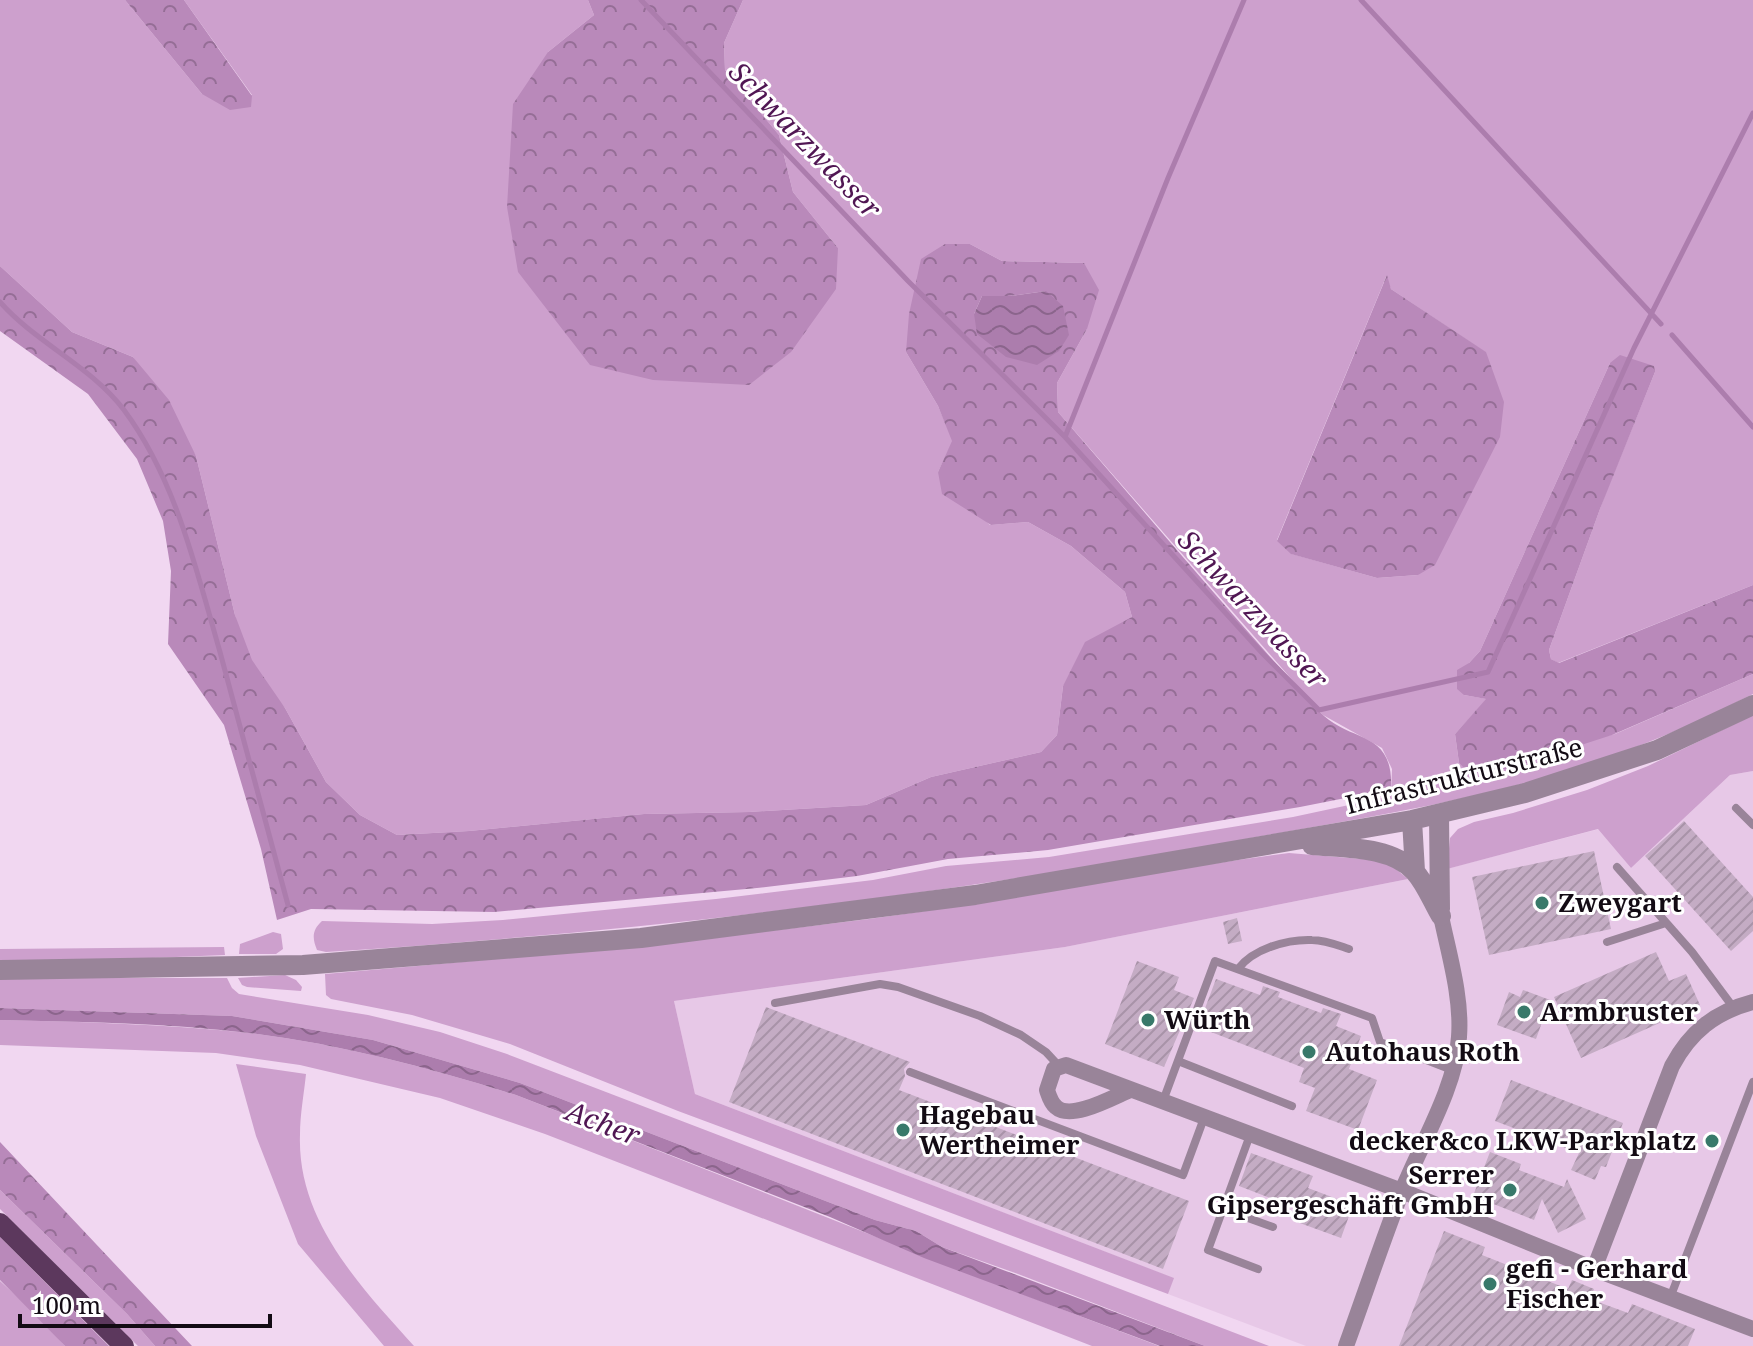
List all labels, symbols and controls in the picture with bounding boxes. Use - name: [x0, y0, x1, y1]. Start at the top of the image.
- water label: Schwarzwasser: [721, 53, 891, 227]
- water label: Schwarzwasser: [1170, 521, 1338, 697]
- street label: Infrastrukturstraße: [1342, 728, 1586, 822]
- place label: Zweygart: [1558, 884, 1682, 920]
- marker: Zweygart: [1533, 894, 1551, 912]
- place label: Armbruster: [1540, 993, 1699, 1029]
- place label: Würth: [1164, 1001, 1251, 1037]
- marker: Armbruster: [1515, 1003, 1533, 1021]
- marker: Würth: [1139, 1011, 1157, 1029]
- place label: Autohaus Roth: [1325, 1033, 1520, 1069]
- marker: Autohaus Roth: [1300, 1043, 1318, 1061]
- water label: Acher: [559, 1090, 647, 1154]
- place label: Hagebau Wertheimer: [919, 1096, 1080, 1162]
- marker: Hagebau Wertheimer: [894, 1121, 912, 1139]
- place label: decker&co LKW-Parkplatz: [1349, 1122, 1696, 1158]
- marker: decker&co LKW-Parkplatz: [1703, 1132, 1721, 1150]
- place label: Serrer Gipsergeschäft GmbH: [1207, 1156, 1494, 1222]
- marker: Serrer Gipsergeschäft GmbH: [1501, 1181, 1519, 1199]
- place label: gefi - Gerhard Fischer: [1506, 1250, 1688, 1316]
- marker: gefi - Gerhard Fischer: [1481, 1275, 1499, 1293]
- scale bar: [20, 1278, 270, 1328]
- text: 100 m: [32, 1288, 101, 1321]

